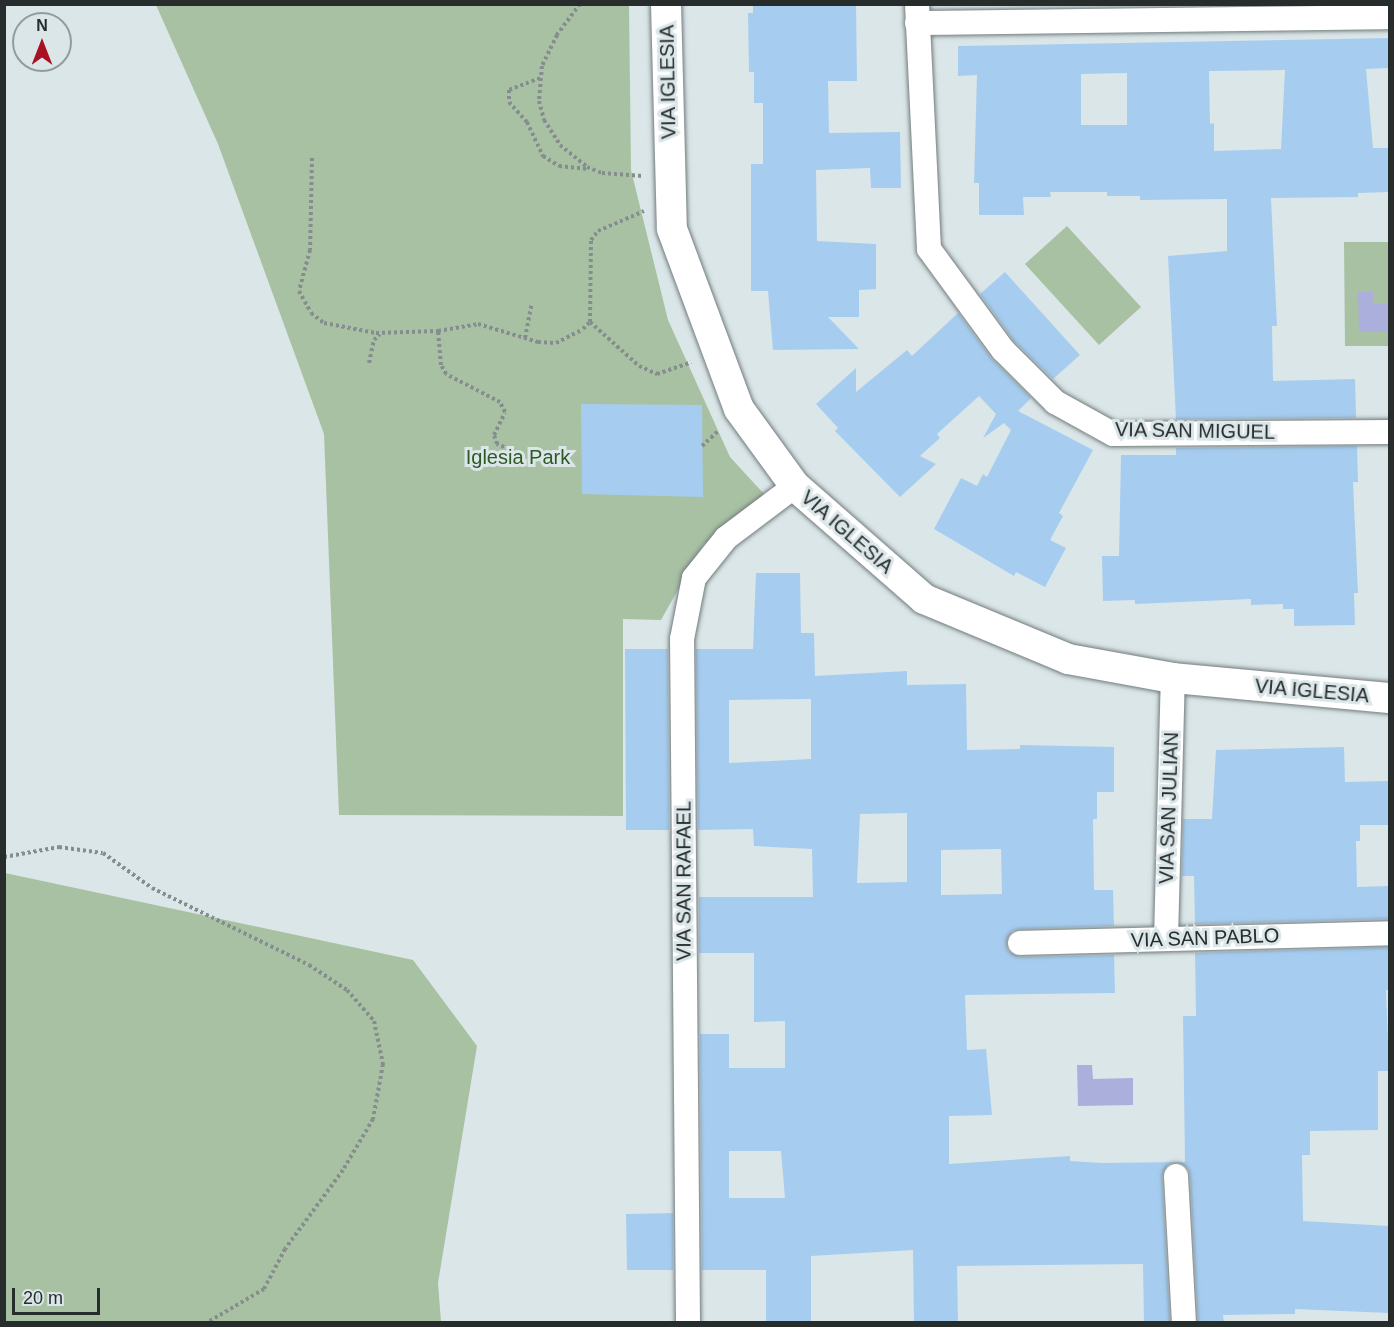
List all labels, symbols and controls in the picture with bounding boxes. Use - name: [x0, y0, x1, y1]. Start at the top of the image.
- north arrow: [12, 12, 72, 72]
- text: N: [36, 17, 48, 34]
- street label: VIA IGLESIA: [655, 24, 681, 140]
- street label: VIA SAN MIGUEL: [1114, 418, 1276, 444]
- park label: Iglesia Park: [466, 445, 570, 469]
- street label: VIA IGLESIA: [796, 485, 898, 579]
- street label: VIA IGLESIA: [1253, 674, 1371, 708]
- street label: VIA SAN JULIAN: [1154, 731, 1184, 885]
- street label: VIA SAN RAFAEL: [672, 800, 696, 962]
- street label: VIA SAN PABLO: [1130, 923, 1280, 953]
- scale bar: [15, 1276, 104, 1314]
- text: 20 m: [23, 1288, 63, 1308]

